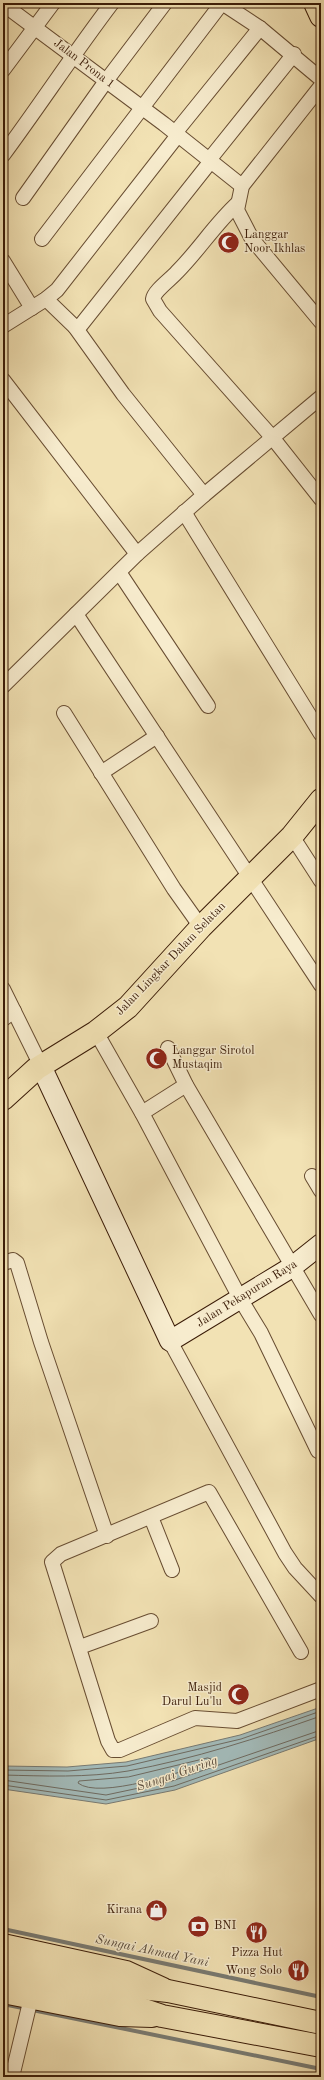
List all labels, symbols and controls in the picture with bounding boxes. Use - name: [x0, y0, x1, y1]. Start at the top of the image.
- street label: Jalan Prona 1: [51, 37, 117, 91]
- mosque icon: Langgar Noor Ikhlas: [215, 229, 241, 255]
- place label: Langgar Noor Ikhlas: [244, 229, 305, 255]
- street label: Jalan Lingkar Dalam Selatan: [114, 900, 229, 1018]
- mosque icon: Langgar Sirotol Mustaqim: [144, 1045, 170, 1071]
- place label: Langgar Sirotol Mustaqim: [172, 1045, 255, 1071]
- street label: Jalan Pekapuran Raya: [195, 1258, 300, 1330]
- place label: Masjid Darul Lu'lu: [162, 1682, 223, 1708]
- mosque icon: Masjid Darul Lu'lu: [225, 1682, 251, 1708]
- water label: Sungai Guring: [135, 1754, 219, 1794]
- shop icon: Kirana: [144, 1897, 170, 1923]
- place label: Kirana: [106, 1904, 142, 1916]
- bank icon: BNI: [186, 1913, 212, 1939]
- restaurant icon: Pizza Hut: [244, 1919, 270, 1945]
- place label: BNI: [214, 1920, 237, 1932]
- water label: Sungai Ahmad Yani: [94, 1933, 210, 1970]
- place label: Pizza Hut: [231, 1947, 283, 1959]
- restaurant icon: Wong Solo: [285, 1958, 311, 1984]
- place label: Wong Solo: [225, 1965, 282, 1977]

